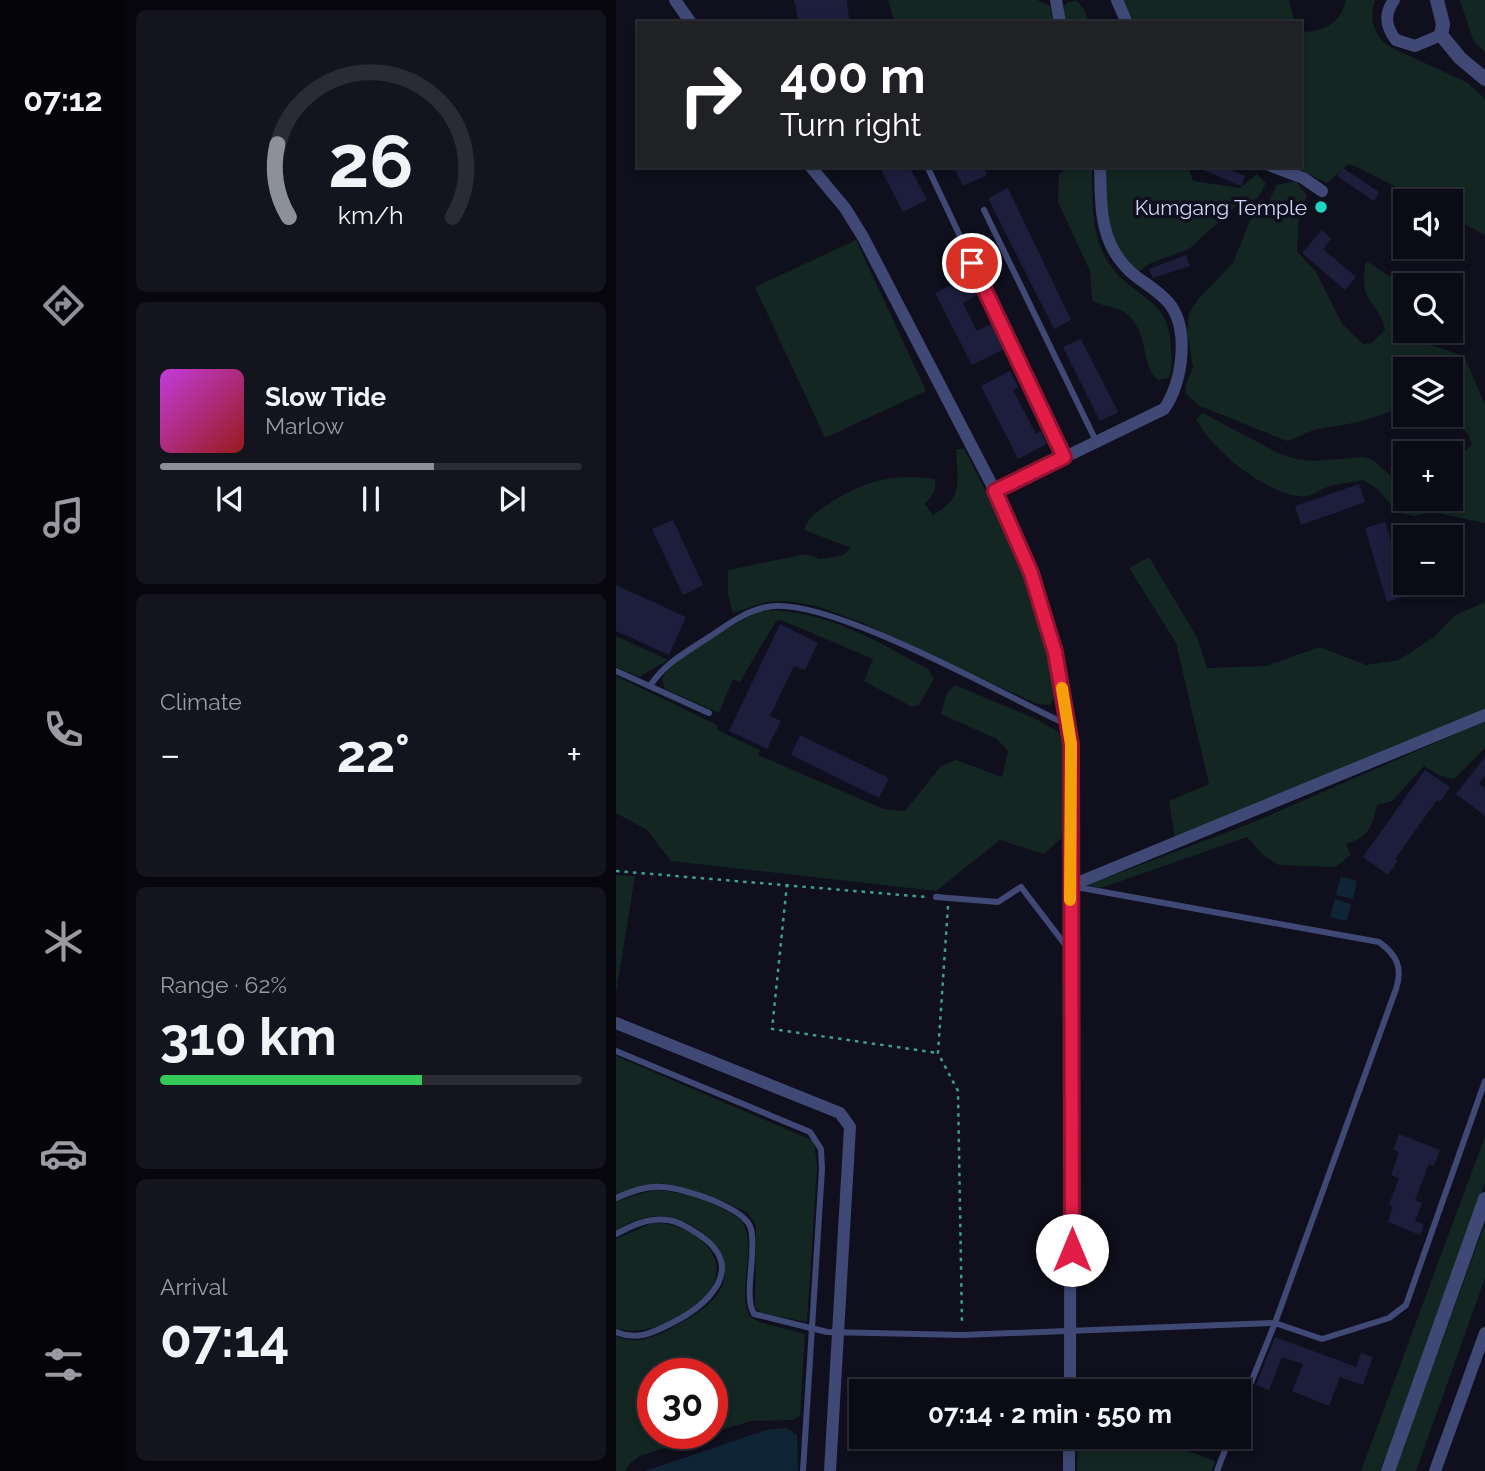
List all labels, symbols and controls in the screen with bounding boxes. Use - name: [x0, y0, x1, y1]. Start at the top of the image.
- text: 400 m: [780, 47, 926, 104]
- icon: right: [665, 49, 756, 140]
- text: 07:12: [23, 81, 103, 118]
- text: Turn right: [780, 106, 921, 143]
- text: 26: [328, 119, 414, 204]
- map controls: [1393, 189, 1463, 595]
- button: sound: [1393, 189, 1463, 259]
- place label: Kumgang Temple: [1135, 195, 1307, 220]
- marker: Kumgang Temple: [1313, 199, 1329, 215]
- text: km/h: [338, 200, 404, 230]
- pin: [942, 233, 1002, 293]
- icon: arrive: [953, 244, 991, 282]
- button: search: [1393, 273, 1463, 343]
- icon: directions: [39, 281, 88, 330]
- button: layers: [1393, 357, 1463, 427]
- text: Slow Tide: [265, 382, 386, 412]
- text: Marlow: [265, 412, 344, 439]
- button: +: [1393, 441, 1463, 511]
- icon: previous: [211, 480, 249, 518]
- icon: pause: [352, 480, 390, 518]
- icon: next: [493, 480, 531, 518]
- icon: music: [39, 493, 88, 542]
- button: −: [1393, 525, 1463, 595]
- text: Climate: [160, 688, 242, 715]
- icon: phone: [39, 705, 88, 754]
- text: 22°: [337, 723, 410, 784]
- text: −: [160, 732, 180, 777]
- text: +: [566, 732, 582, 777]
- icon: climate: [39, 917, 88, 966]
- text: Range · 62%: [160, 971, 287, 998]
- text: 310 km: [160, 1006, 337, 1067]
- icon: car: [39, 1129, 88, 1178]
- position arrow: [1035, 1213, 1109, 1287]
- text: Arrival: [160, 1273, 227, 1300]
- text: 07:14: [160, 1308, 289, 1369]
- icon: filters: [39, 1340, 88, 1389]
- speed limit sign: 30: [637, 1358, 728, 1449]
- text: 07:14 · 2 min · 550 m: [928, 1399, 1172, 1429]

